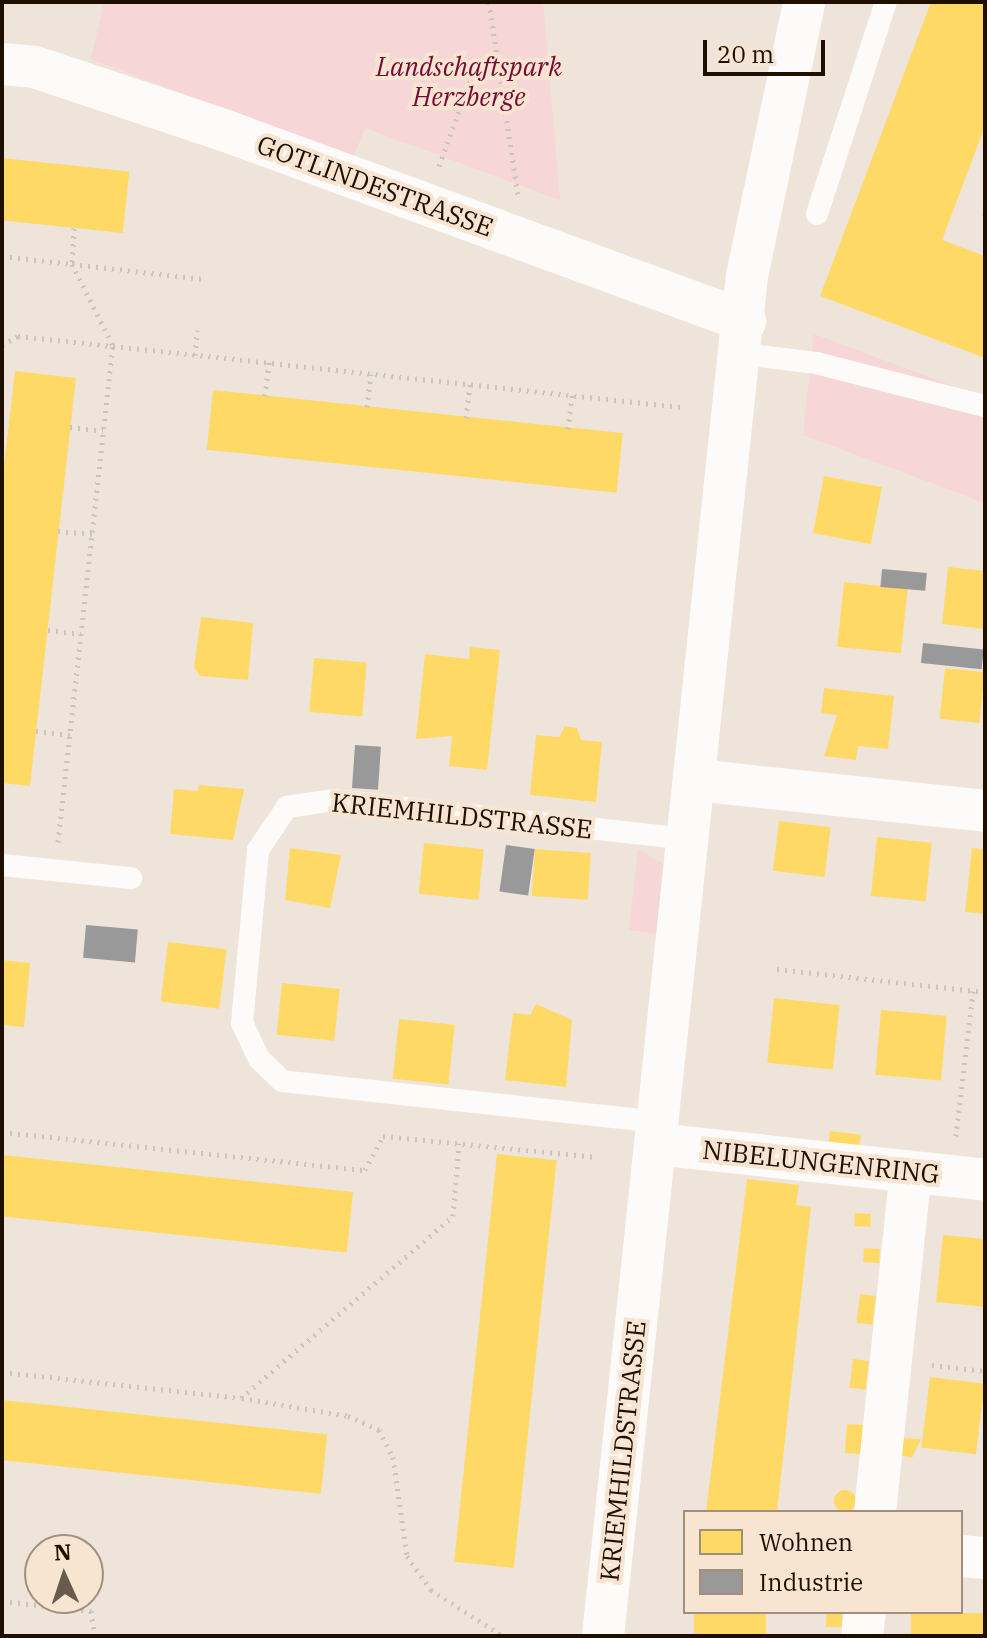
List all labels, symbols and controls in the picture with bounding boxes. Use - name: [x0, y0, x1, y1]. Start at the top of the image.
- scale bar: [707, 24, 829, 74]
- text: 20 m: [717, 38, 774, 70]
- park label: Landschaftspark Herzberge: [376, 51, 562, 112]
- street label: GOTLINDESTRASSE: [253, 129, 497, 243]
- street label: KRIEMHILDSTRASSE: [330, 787, 594, 845]
- street label: NIBELUNGENRING: [701, 1134, 941, 1190]
- street label: KRIEMHILDSTRASSE: [594, 1319, 652, 1583]
- legend: [683, 1510, 963, 1614]
- text: Wohnen: [759, 1526, 853, 1558]
- north arrow: [24, 1534, 104, 1614]
- text: N: [53, 1537, 72, 1566]
- text: Industrie: [759, 1566, 863, 1598]

